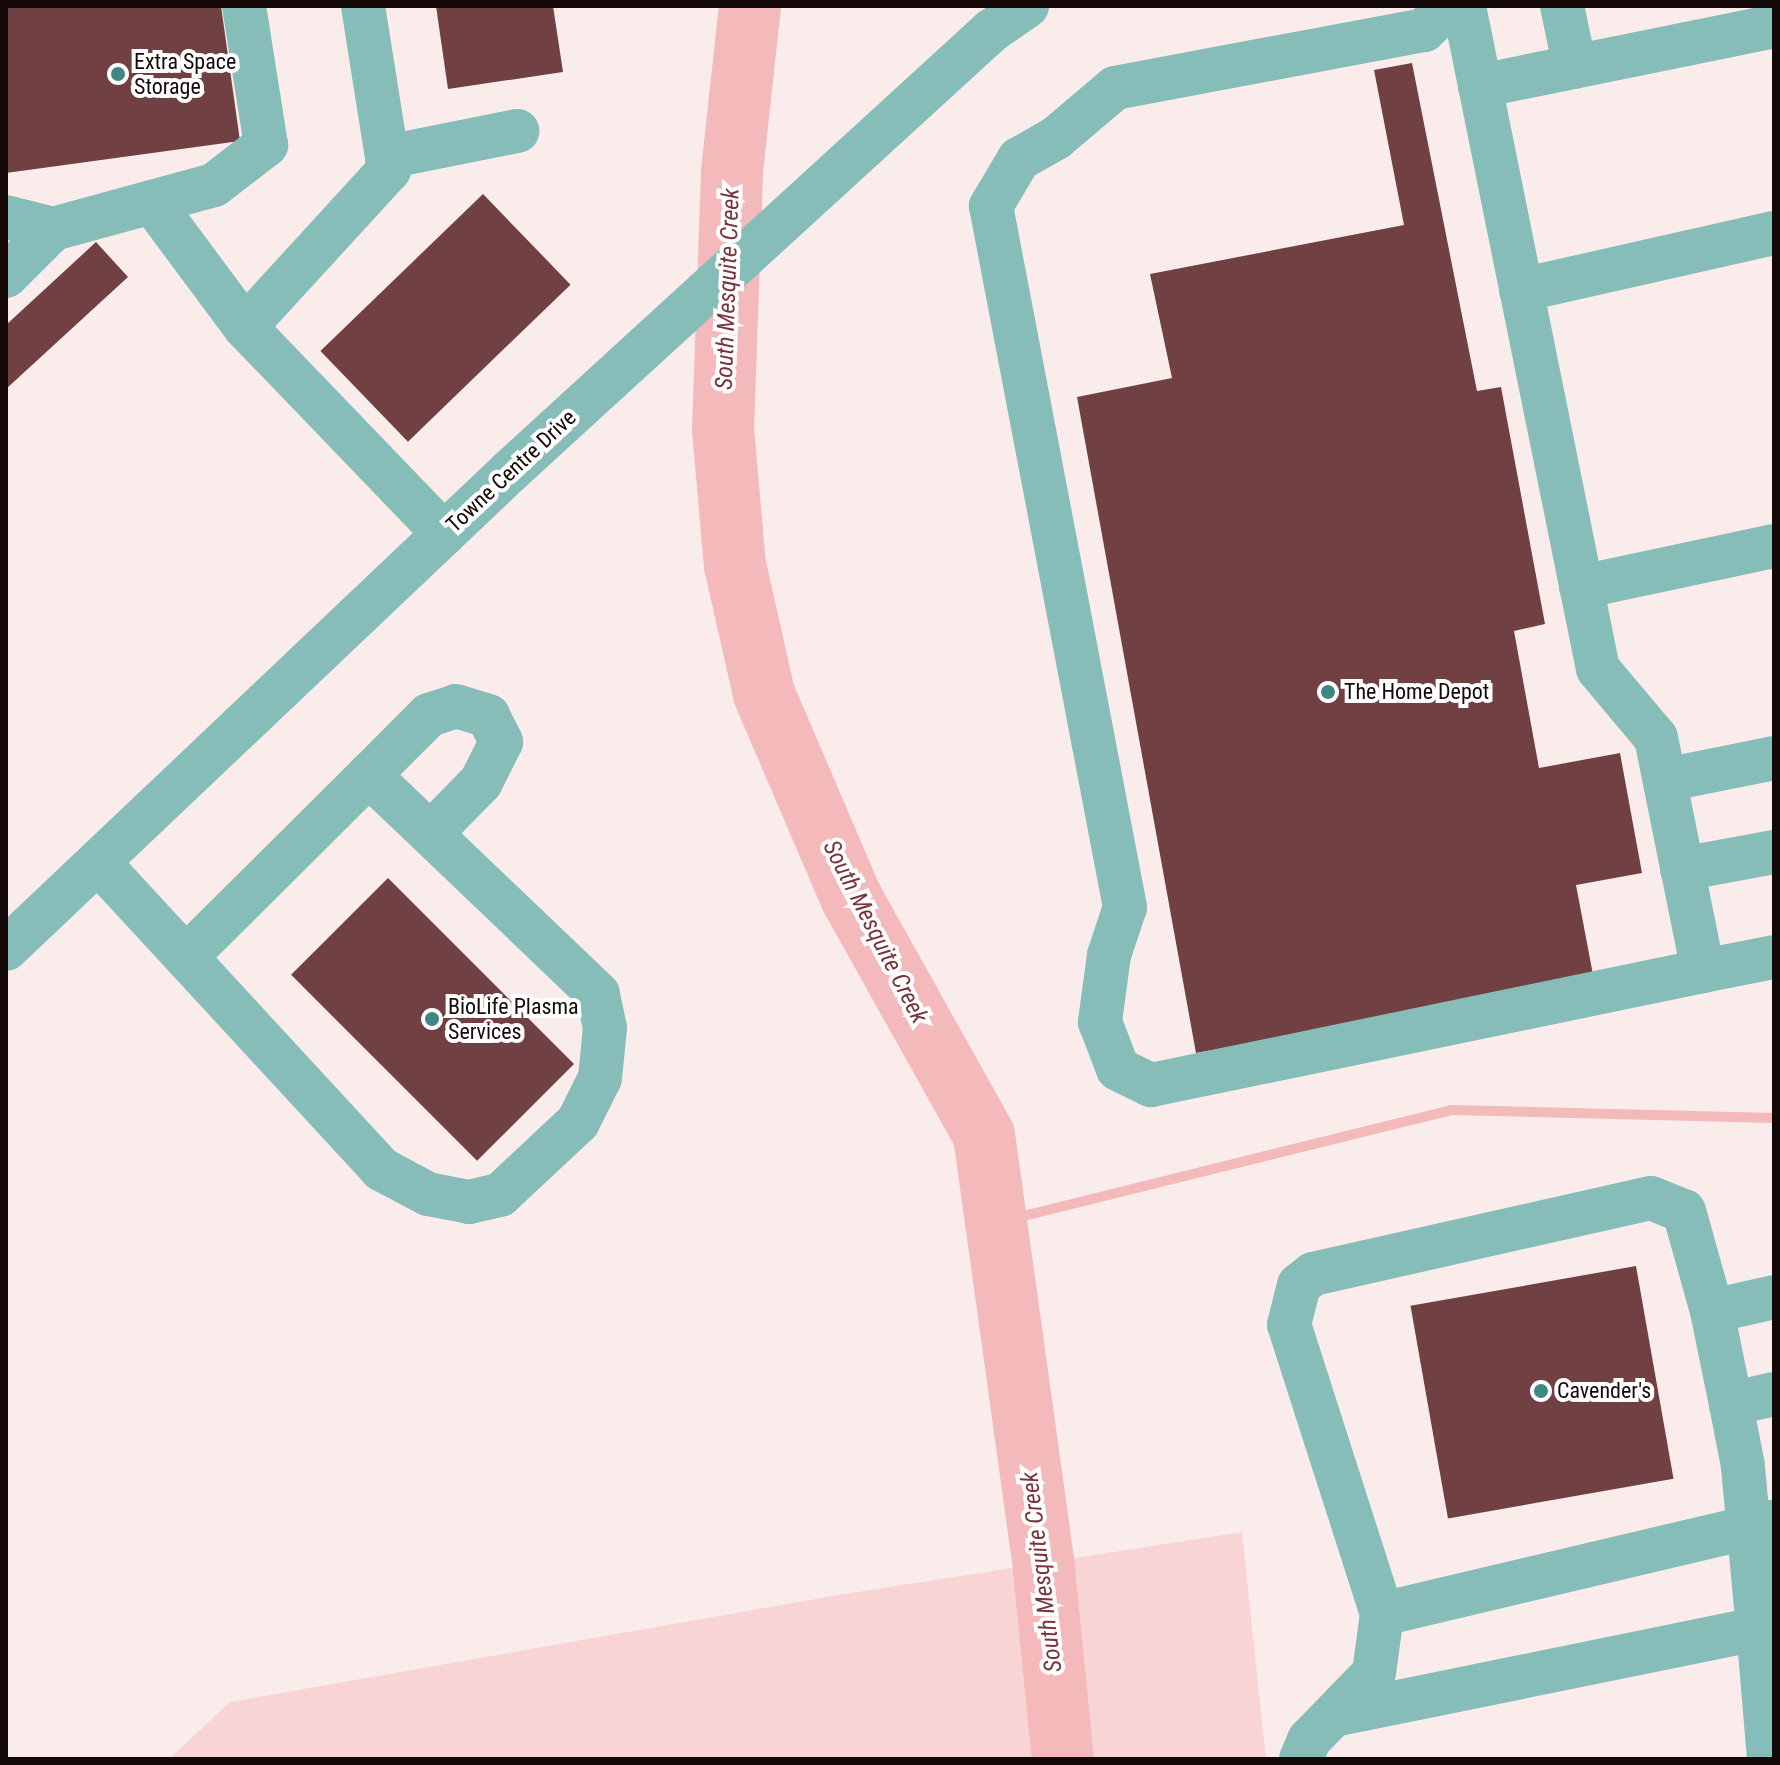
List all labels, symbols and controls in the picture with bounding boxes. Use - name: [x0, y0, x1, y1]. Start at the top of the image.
- place label: Extra Space Storage: [134, 48, 236, 100]
- marker: Extra Space Storage: [109, 65, 127, 83]
- water label: South Mesquite Creek: [710, 188, 746, 390]
- street label: Towne Centre Drive: [441, 404, 581, 538]
- place label: The Home Depot: [1344, 679, 1489, 705]
- marker: The Home Depot: [1319, 683, 1337, 701]
- water label: South Mesquite Creek: [816, 836, 934, 1028]
- place label: BioLife Plasma Services: [448, 993, 579, 1044]
- marker: BioLife Plasma Services: [423, 1010, 441, 1028]
- place label: Cavender's: [1557, 1378, 1651, 1404]
- marker: Cavender's: [1532, 1382, 1550, 1400]
- water label: South Mesquite Creek: [1015, 1470, 1069, 1674]

